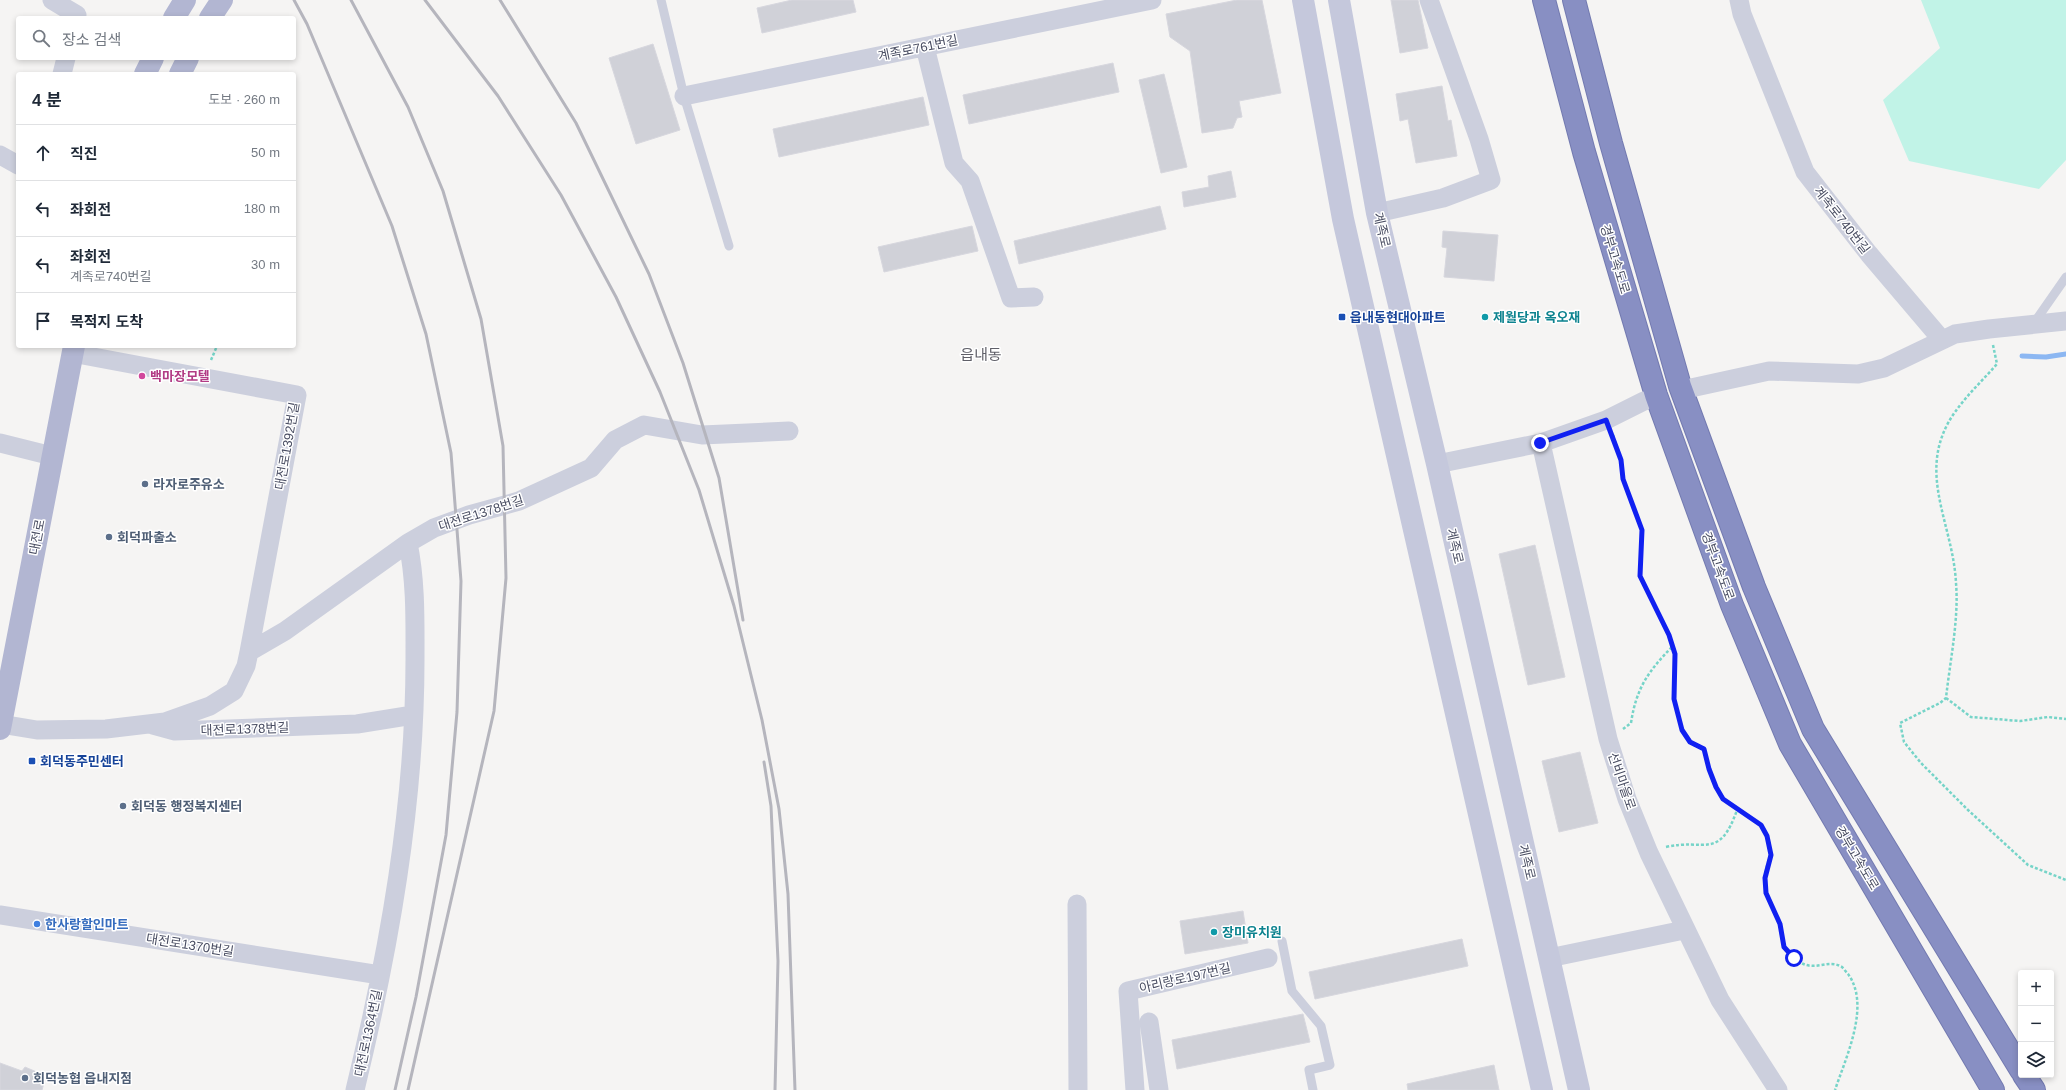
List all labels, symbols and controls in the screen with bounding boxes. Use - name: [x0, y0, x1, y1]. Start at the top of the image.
- search box: [16, 16, 296, 60]
- icon: search: [30, 27, 52, 49]
- text: 장소 검색: [62, 31, 121, 48]
- street label: 계족로761번길: [877, 32, 959, 64]
- text: 4 분: [32, 91, 62, 110]
- text: 도보 · 260 m: [208, 92, 280, 107]
- icon: ahead: [32, 142, 54, 164]
- text: 직진: [70, 145, 98, 162]
- text: 50 m: [251, 145, 280, 160]
- street label: 계족로740번길: [1811, 183, 1873, 257]
- icon: left: [32, 198, 54, 220]
- text: 좌회전: [70, 201, 111, 218]
- text: 180 m: [244, 201, 280, 216]
- street label: 계족로: [1371, 211, 1393, 249]
- street label: 경부고속도로: [1597, 222, 1633, 296]
- text: 좌회전: [70, 248, 111, 265]
- icon: left: [32, 254, 54, 276]
- text: 30 m: [251, 257, 280, 272]
- text: 계족로740번길: [70, 269, 152, 284]
- icon: arrive: [32, 310, 54, 332]
- place label: 읍내동현대아파트: [1350, 310, 1446, 325]
- place label: 제월당과 옥오재: [1493, 310, 1580, 325]
- marker: 읍내동현대아파트: [1337, 312, 1347, 322]
- marker: 제월당과 옥오재: [1480, 312, 1490, 322]
- text: 목적지 도착: [70, 313, 143, 330]
- district label: 읍내동: [960, 346, 1002, 363]
- place label: 백마장모텔: [150, 369, 210, 384]
- marker: 백마장모텔: [137, 371, 147, 381]
- street label: 대전로1392번길: [272, 401, 302, 491]
- route end: [1531, 434, 1549, 452]
- place label: 라자로주유소: [153, 477, 225, 492]
- marker: 라자로주유소: [140, 479, 150, 489]
- street label: 대전로1378번길: [436, 492, 526, 534]
- street label: 대전로: [26, 518, 48, 556]
- street label: 계족로: [1444, 527, 1466, 565]
- place label: 회덕파출소: [117, 530, 177, 545]
- street label: 경부고속도로: [1699, 530, 1737, 602]
- marker: 회덕파출소: [104, 532, 114, 542]
- street label: 대전로1378번길: [200, 720, 290, 738]
- street label: 선비마을로: [1605, 750, 1639, 812]
- place label: 회덕동주민센터: [40, 754, 124, 769]
- marker: 회덕동주민센터: [27, 756, 37, 766]
- place label: 회덕동 행정복지센터: [131, 799, 242, 814]
- marker: 회덕동 행정복지센터: [118, 801, 128, 811]
- street label: 경부고속도로: [1832, 823, 1882, 893]
- street label: 계족로: [1516, 843, 1538, 881]
- place label: 한사랑할인마트: [45, 917, 129, 932]
- marker: 한사랑할인마트: [32, 919, 42, 929]
- place label: 장미유치원: [1222, 925, 1282, 940]
- marker: 장미유치원: [1209, 927, 1219, 937]
- street label: 대전로1370번길: [145, 931, 235, 959]
- route start: [1785, 949, 1803, 967]
- street label: 아리랑로197번길: [1138, 960, 1232, 996]
- map controls: [2018, 970, 2054, 1078]
- button: +: [2018, 970, 2054, 1006]
- street label: 대전로1364번길: [351, 988, 385, 1078]
- button: −: [2018, 1006, 2054, 1042]
- button: layers: [2018, 1042, 2054, 1078]
- place label: 회덕농협 읍내지점: [33, 1071, 132, 1086]
- marker: 회덕농협 읍내지점: [20, 1073, 30, 1083]

